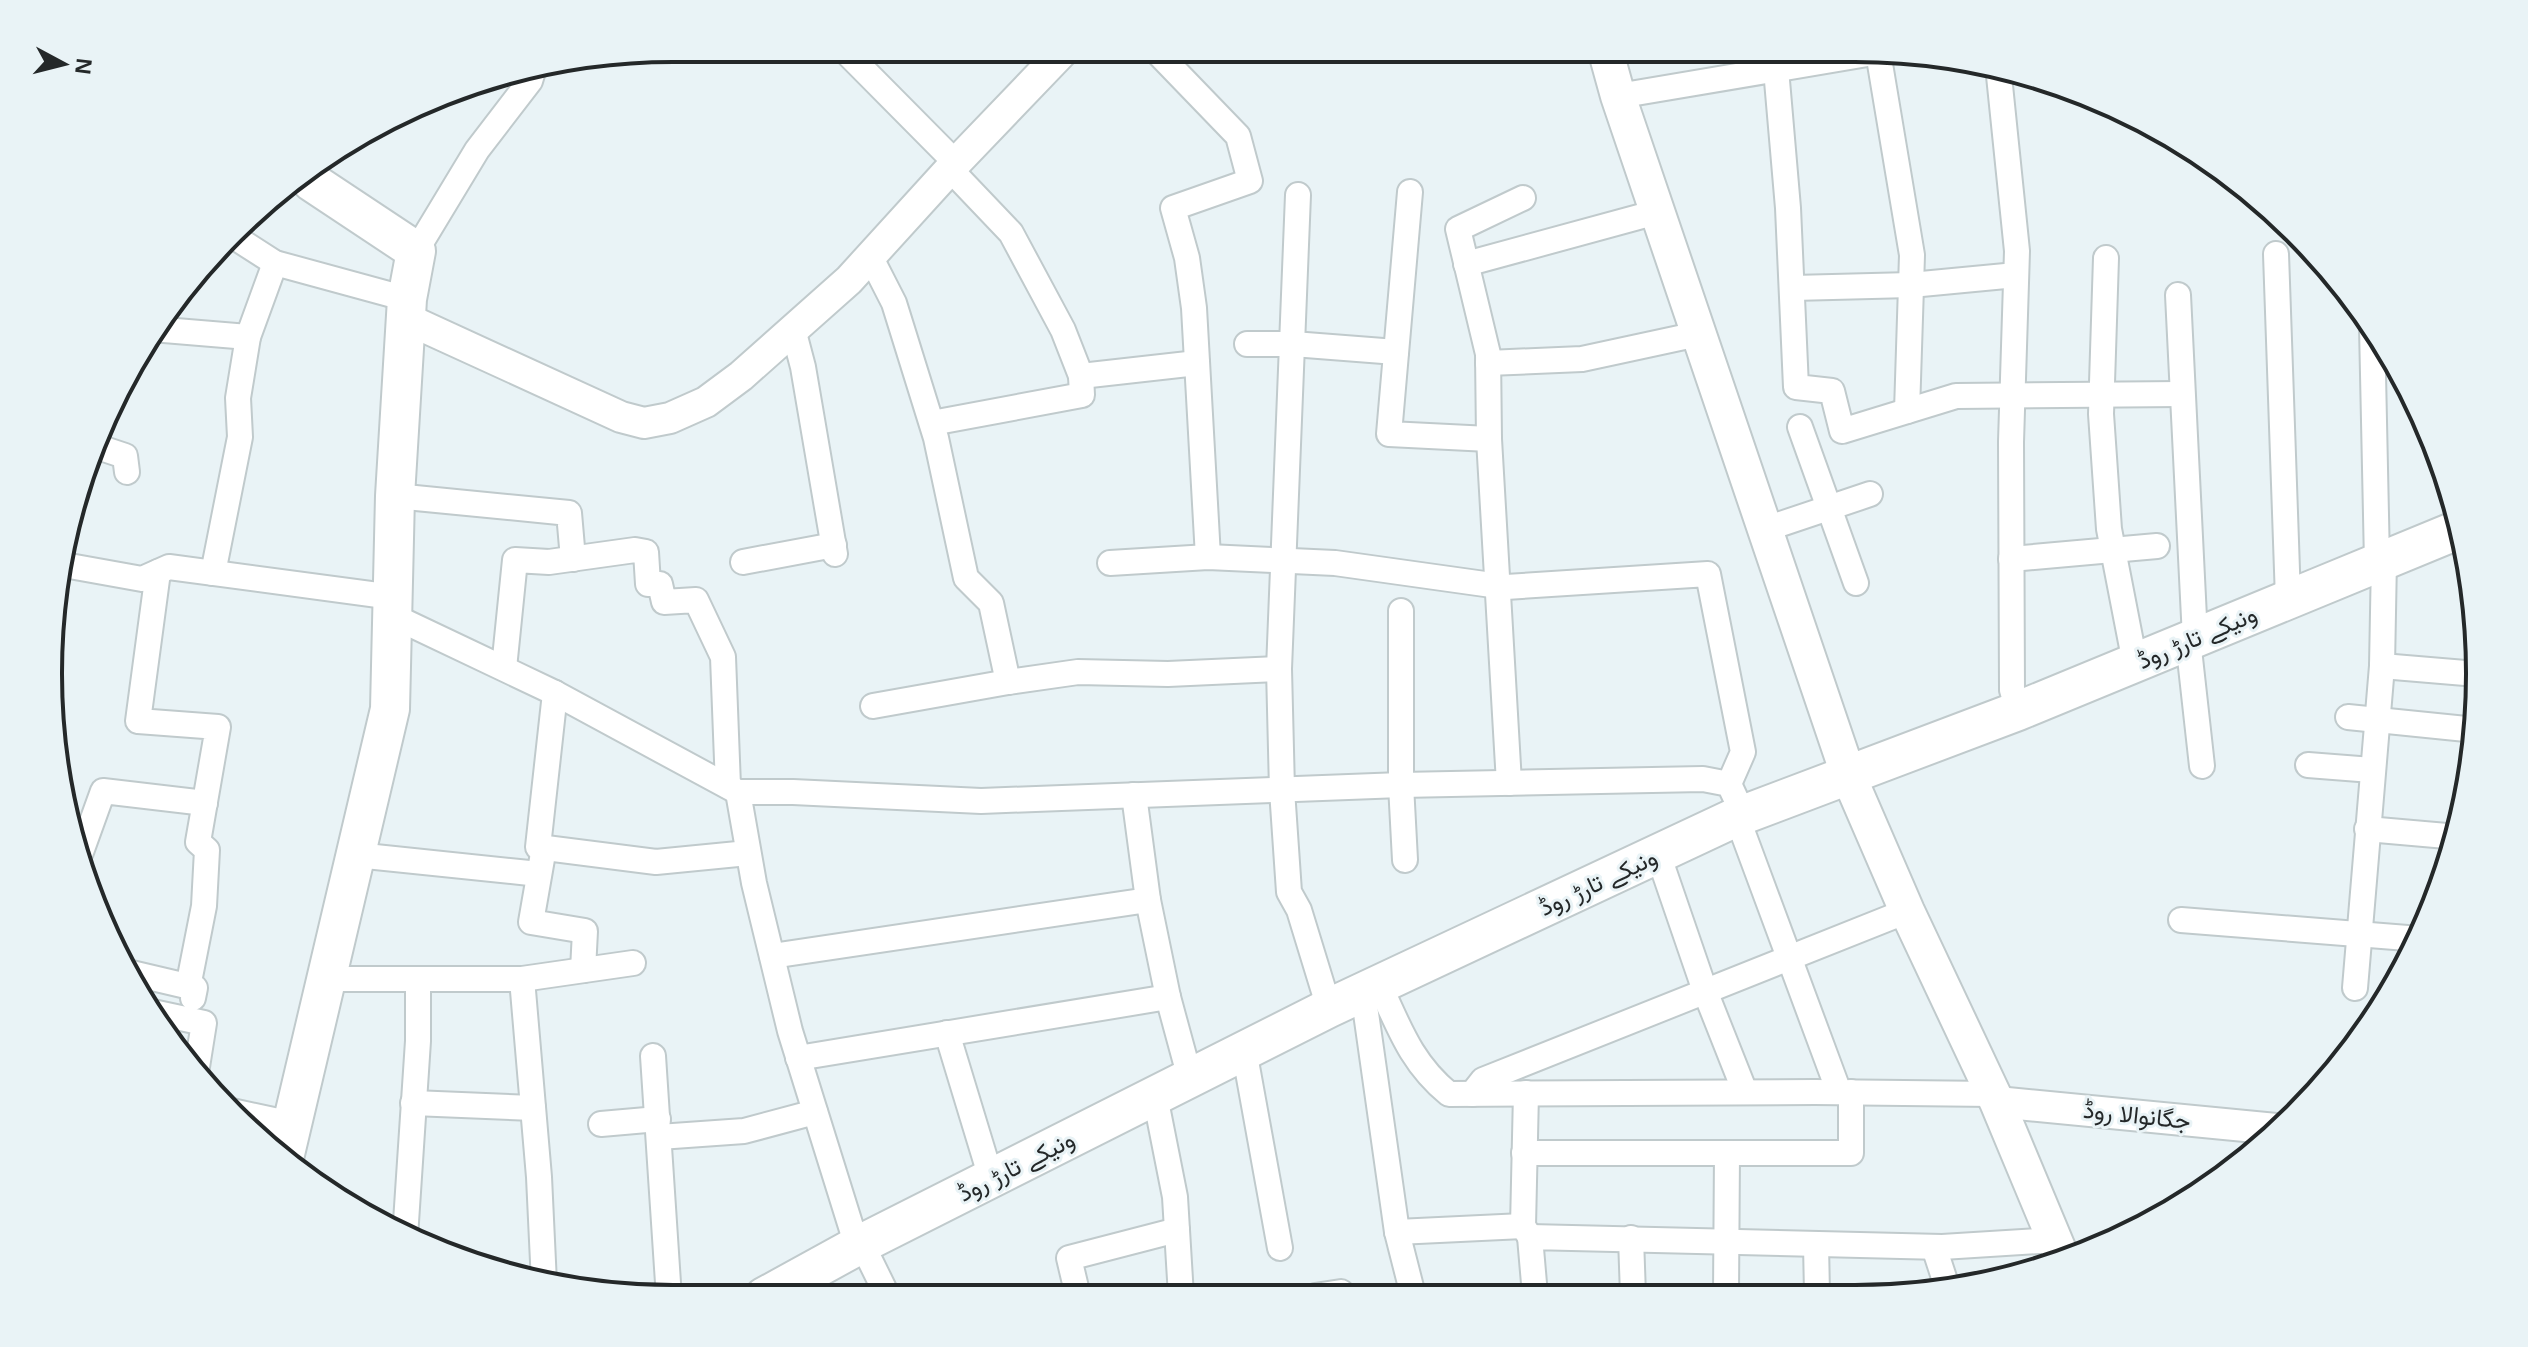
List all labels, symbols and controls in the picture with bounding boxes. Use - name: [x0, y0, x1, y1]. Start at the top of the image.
- north arrow: [24, 24, 104, 104]
- text: N: [70, 57, 97, 76]
- street label: ونیکے تارڑ روڈ: [2133, 600, 2261, 676]
- street label: ونیکے تارڑ روڈ: [1535, 843, 1662, 923]
- street label: جگانوالا روڈ: [2082, 1096, 2192, 1136]
- street label: ونیکے تارڑ روڈ: [953, 1125, 1080, 1209]

